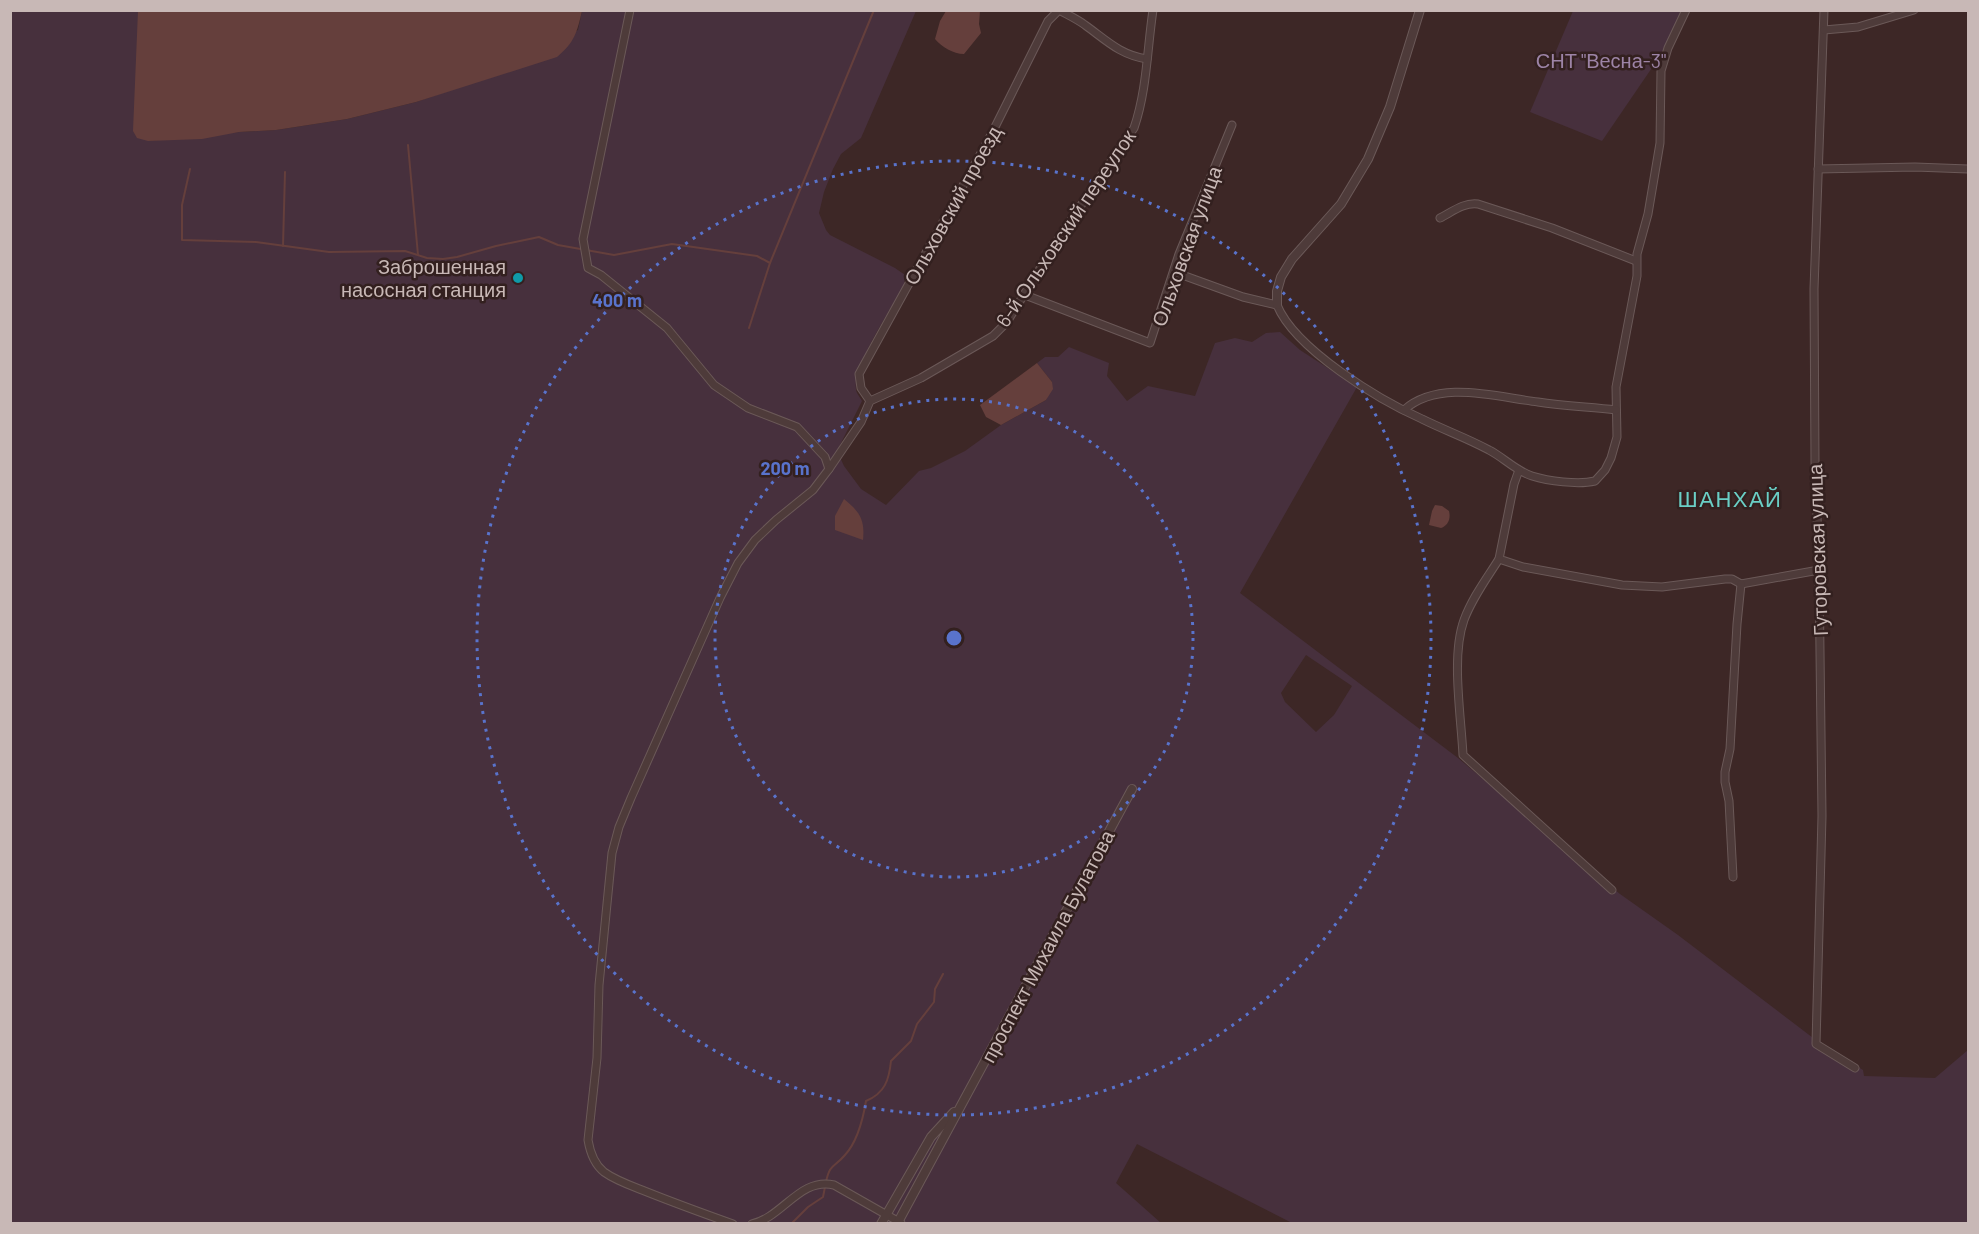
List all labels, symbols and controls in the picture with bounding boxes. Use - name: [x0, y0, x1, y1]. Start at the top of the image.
- park label: СНТ "Весна-3": [1536, 48, 1666, 72]
- street label: Ольховский проезд: [898, 121, 1006, 289]
- street label: 6-й Ольховский переулок: [990, 125, 1140, 331]
- street label: Ольховская улица: [1146, 162, 1226, 329]
- place label: Заброшенная насосная станция: [341, 254, 506, 301]
- marker: Заброшенная насосная станция: [511, 271, 525, 285]
- text: 400 m: [592, 289, 642, 311]
- text: 200 m: [760, 457, 810, 479]
- street label: Гуторовская улица: [1802, 463, 1832, 637]
- district label: ШАНХАЙ: [1678, 485, 1782, 511]
- centre of rings: [944, 628, 964, 648]
- street label: проспект Михаила Булатова: [975, 825, 1119, 1066]

